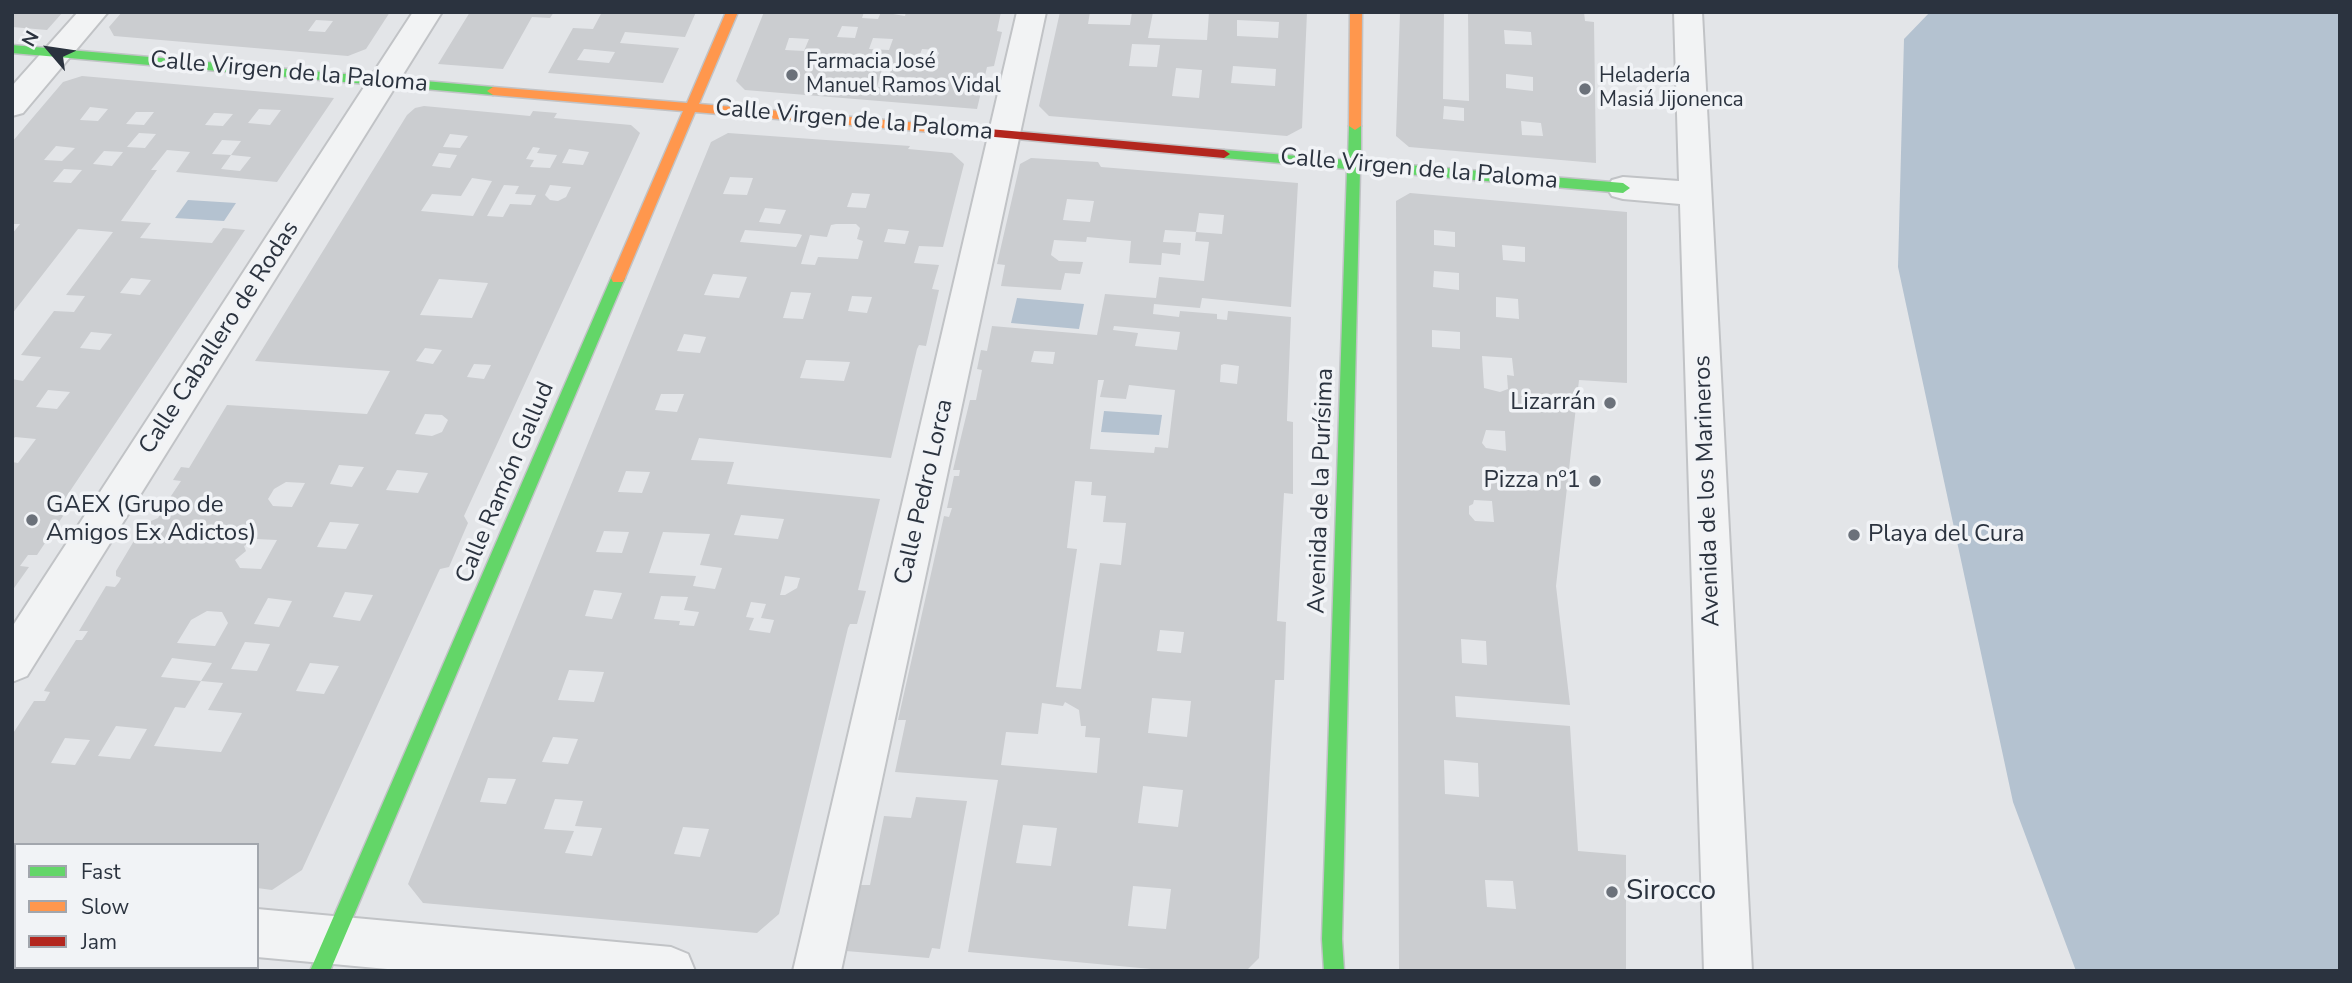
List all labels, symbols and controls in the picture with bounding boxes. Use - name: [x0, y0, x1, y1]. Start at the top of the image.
- north arrow: [14, 14, 84, 84]
- text: N: [16, 26, 45, 51]
- street label: Calle Virgen de la Paloma: [149, 47, 429, 99]
- place label: Farmacia José Manuel Ramos Vidal: [806, 50, 1001, 100]
- place label: Heladería Masiá Jijonenca: [1599, 64, 1744, 114]
- marker: Farmacia José Manuel Ramos Vidal: [784, 67, 800, 83]
- marker: Heladería Masiá Jijonenca: [1577, 81, 1593, 97]
- street label: Calle Virgen de la Paloma: [714, 95, 994, 147]
- street label: Calle Virgen de la Paloma: [1279, 144, 1559, 196]
- street label: Calle Caballero de Rodas: [134, 216, 306, 460]
- street label: Avenida de los Marineros: [1689, 355, 1727, 627]
- street label: Avenida de la Purísima: [1303, 368, 1341, 614]
- street label: Calle Ramón Gallud: [451, 378, 561, 588]
- place label: Lizarrán: [1510, 389, 1596, 417]
- marker: Lizarrán: [1602, 395, 1618, 411]
- street label: Calle Pedro Lorca: [890, 397, 960, 587]
- place label: Pizza nº1: [1483, 467, 1581, 495]
- marker: Pizza nº1: [1587, 473, 1603, 489]
- place label: GAEX (Grupo de Amigos Ex Adictos): [46, 492, 256, 548]
- marker: GAEX (Grupo de Amigos Ex Adictos): [24, 512, 40, 528]
- place label: Playa del Cura: [1868, 521, 2024, 549]
- marker: Playa del Cura: [1846, 527, 1862, 543]
- legend: [14, 843, 259, 969]
- text: Fast: [81, 858, 121, 886]
- place label: Sirocco: [1626, 875, 1716, 909]
- marker: Sirocco: [1604, 884, 1620, 900]
- text: Slow: [81, 893, 129, 921]
- text: Jam: [81, 928, 117, 956]

